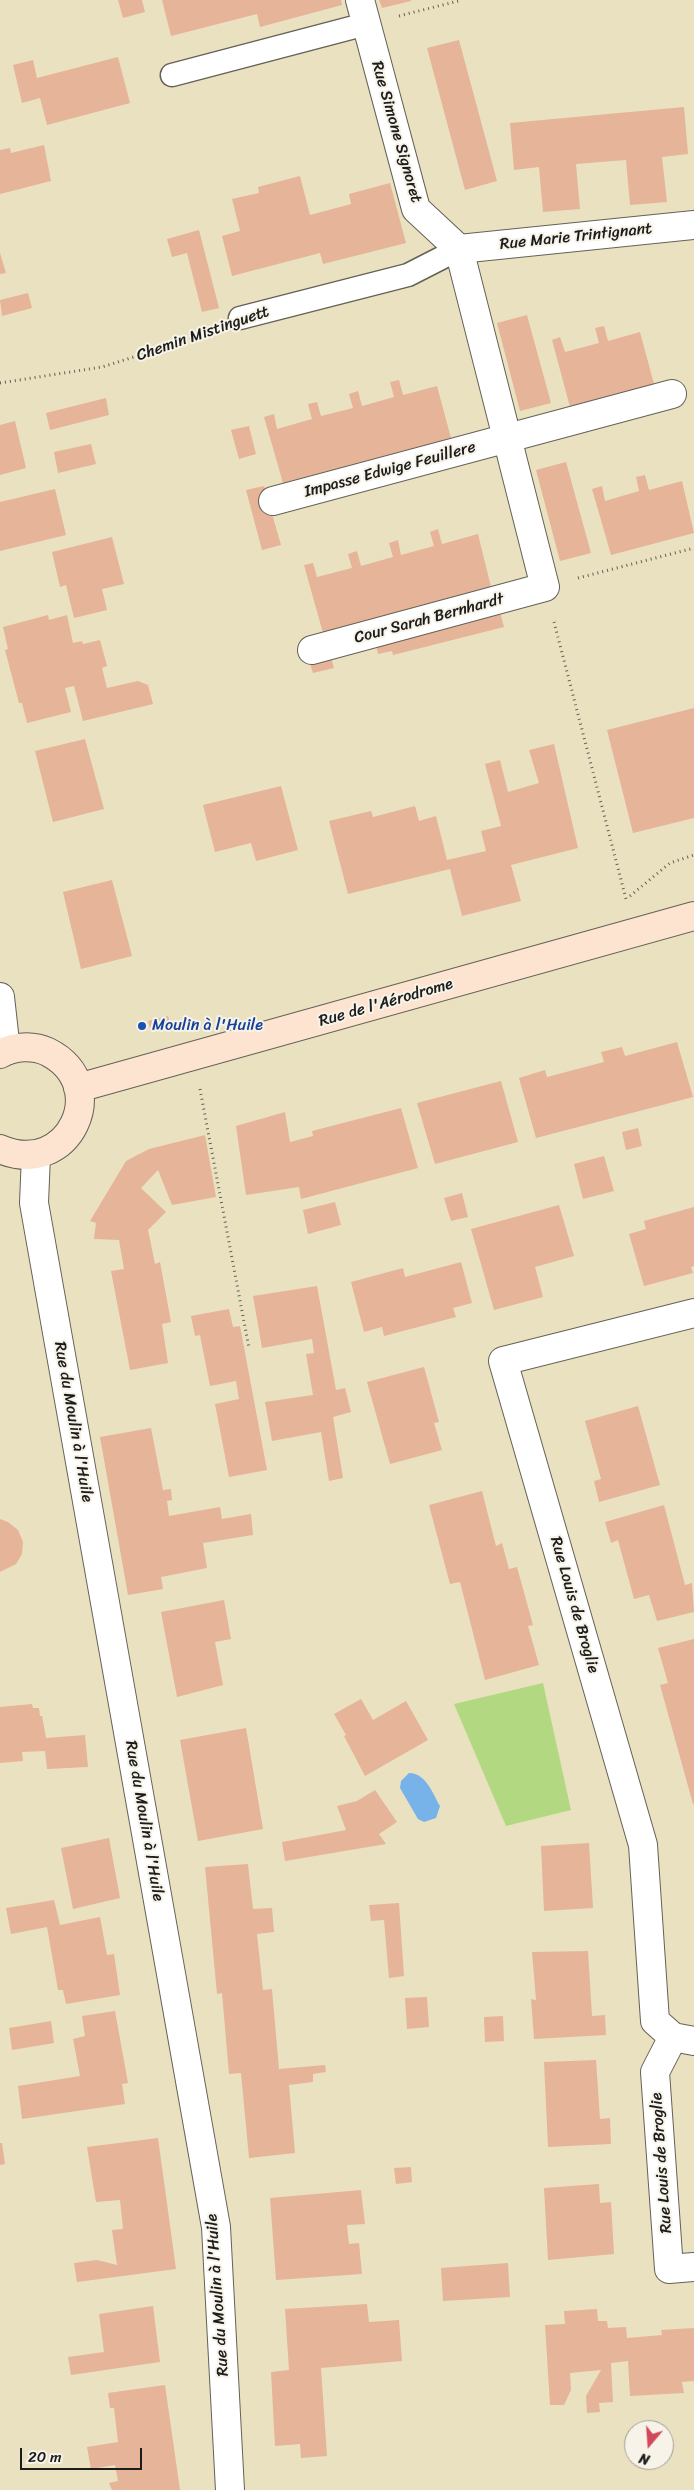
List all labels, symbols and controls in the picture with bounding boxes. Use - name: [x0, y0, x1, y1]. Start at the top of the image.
- street label: Rue Simone Signoret: [367, 59, 425, 205]
- street label: Rue Marie Trintignant: [499, 219, 653, 255]
- street label: Chemin Mistinguett: [134, 302, 272, 366]
- street label: Impasse Edwige Feuillere: [302, 438, 478, 502]
- street label: Cour Sarah Bernhardt: [352, 590, 506, 648]
- street label: Rue de l'Aérodrome: [317, 975, 455, 1031]
- place label: Moulin à l'Huile: [152, 1016, 263, 1036]
- marker: Moulin à l'Huile: [136, 1020, 148, 1032]
- street label: Rue du Moulin à l'Huile: [49, 1340, 97, 1504]
- street label: Rue Louis de Broglie: [545, 1535, 603, 1675]
- street label: Rue du Moulin à l'Huile: [120, 1739, 168, 1903]
- street label: Rue Louis de Broglie: [648, 2092, 676, 2234]
- street label: Rue du Moulin à l'Huile: [203, 2213, 233, 2377]
- north arrow: [624, 2420, 674, 2470]
- scale bar: [22, 2438, 145, 2470]
- text: 20 m: [28, 2444, 62, 2470]
- text: N: [636, 2445, 653, 2472]

